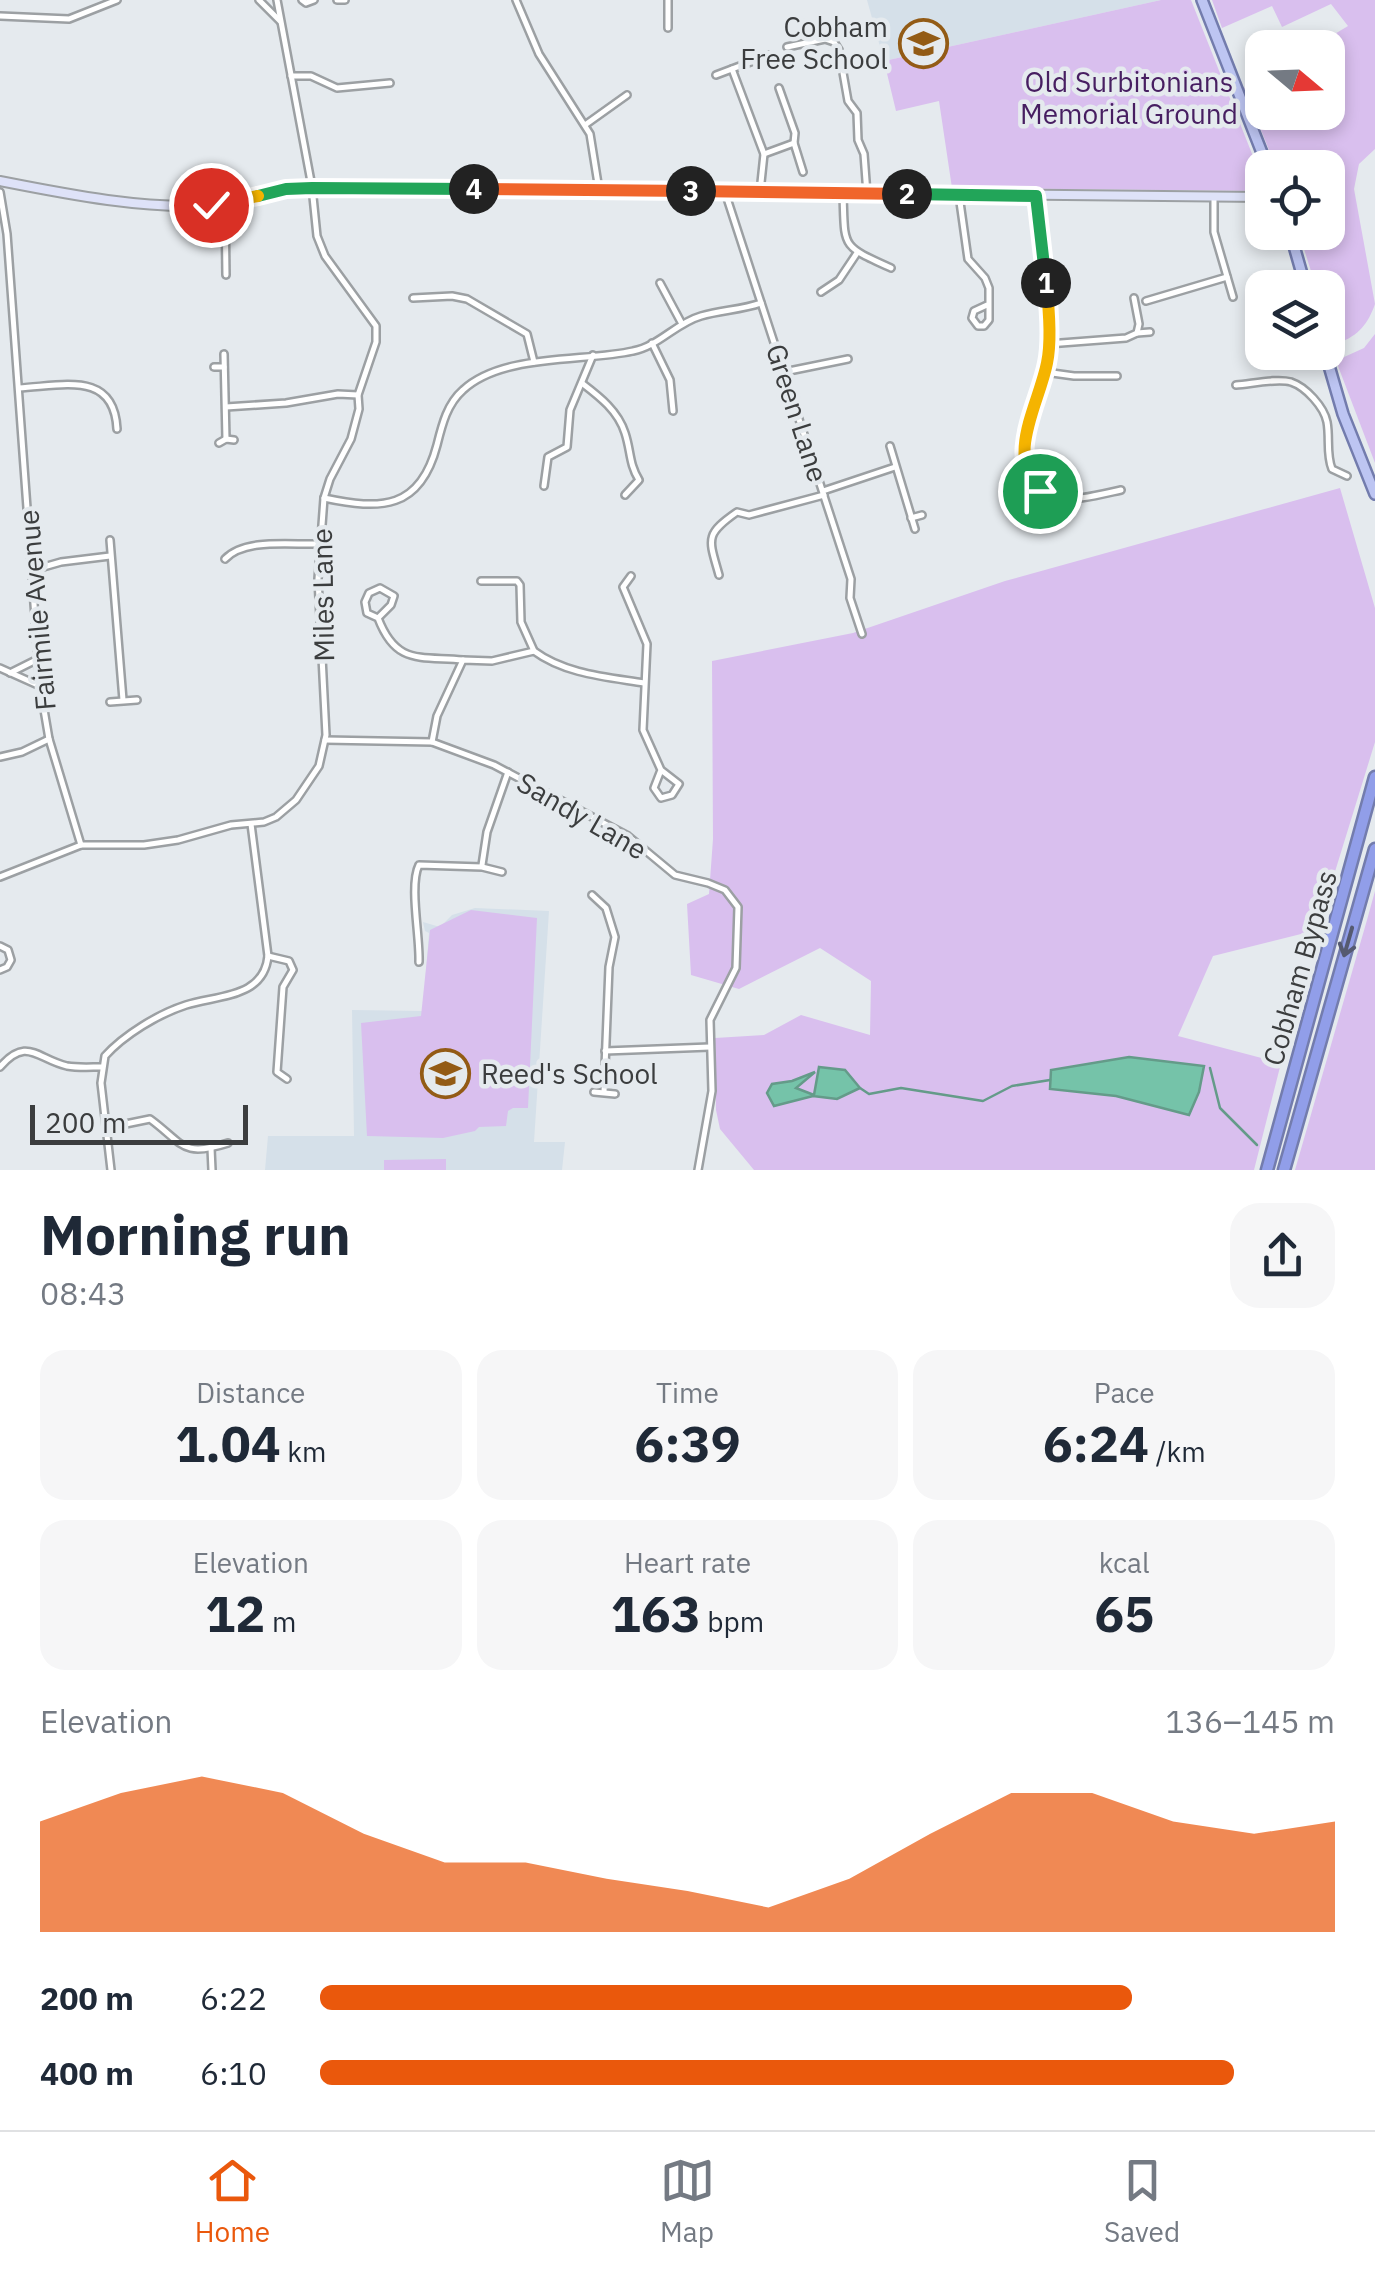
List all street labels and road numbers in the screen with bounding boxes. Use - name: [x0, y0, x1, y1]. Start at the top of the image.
- street label: Green Lane: [758, 339, 837, 487]
- street label: Fairmile Avenue: [9, 508, 64, 712]
- street label: Miles Lane: [303, 528, 342, 662]
- street label: Sandy Lane: [511, 763, 654, 868]
- street label: Cobham Bypass: [1254, 866, 1345, 1070]

